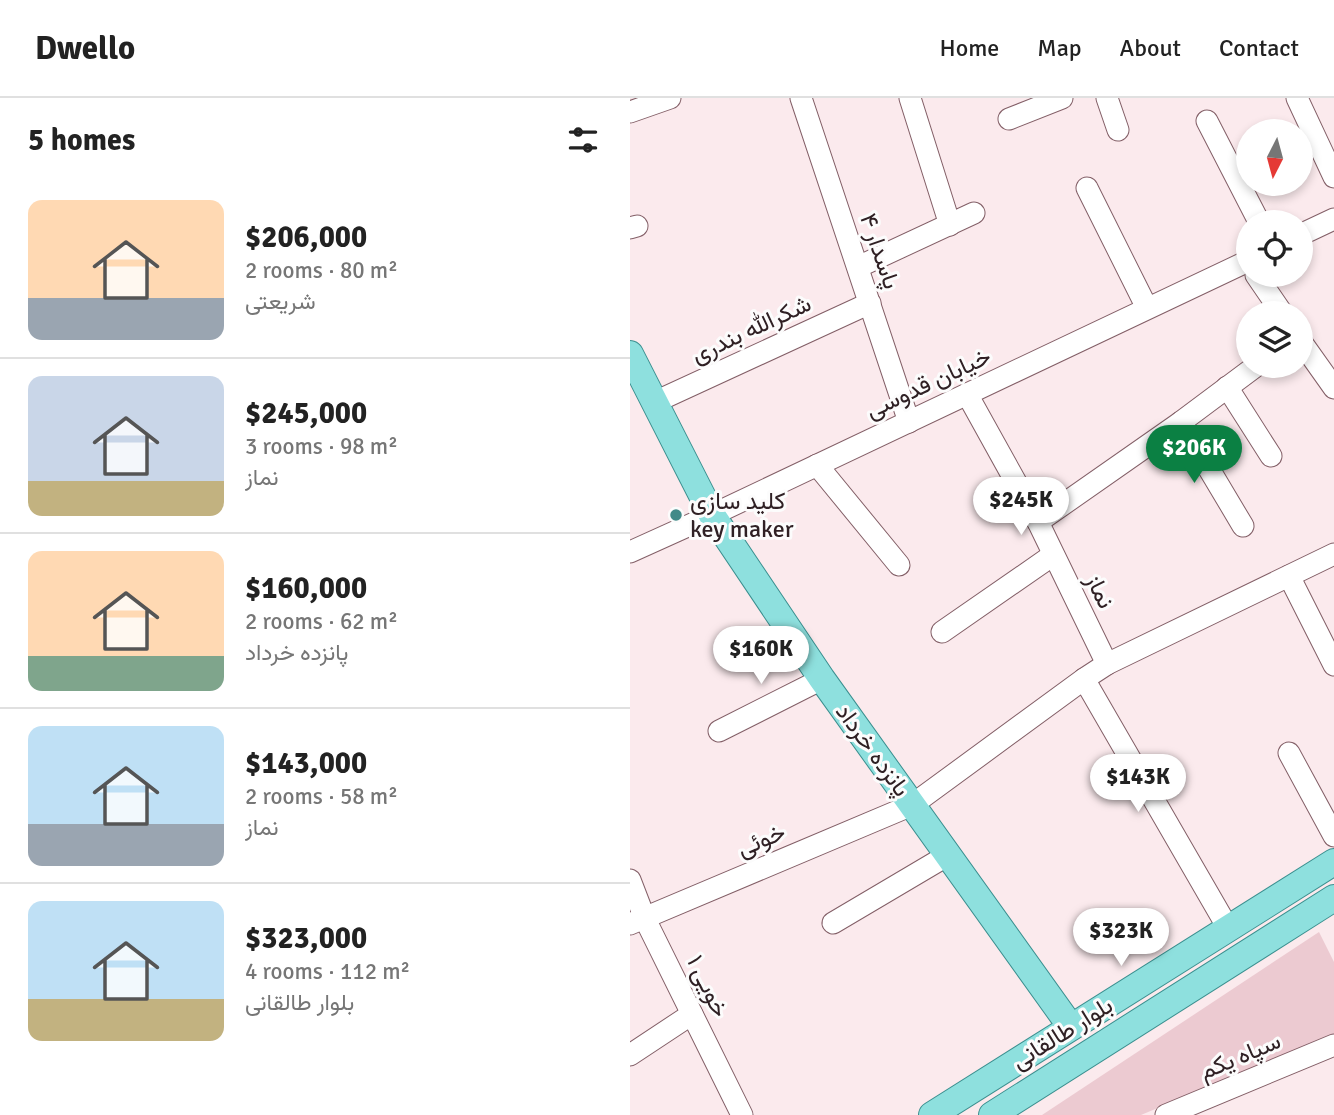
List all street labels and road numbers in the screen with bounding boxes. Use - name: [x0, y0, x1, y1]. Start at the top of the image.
- street label: پاسدار ۴: [852, 209, 907, 293]
- street label: شکرالله بندری: [686, 288, 816, 370]
- street label: خیابان قدوسی: [861, 341, 995, 425]
- street label: نماز: [1078, 568, 1121, 613]
- street label: پانزده خرداد: [828, 698, 917, 803]
- street label: خوئی: [732, 816, 790, 864]
- street label: خویی ۱: [680, 950, 736, 1022]
- street label: بلوار طالقانی: [1006, 990, 1118, 1076]
- street label: سپاه یکم: [1195, 1026, 1286, 1087]

